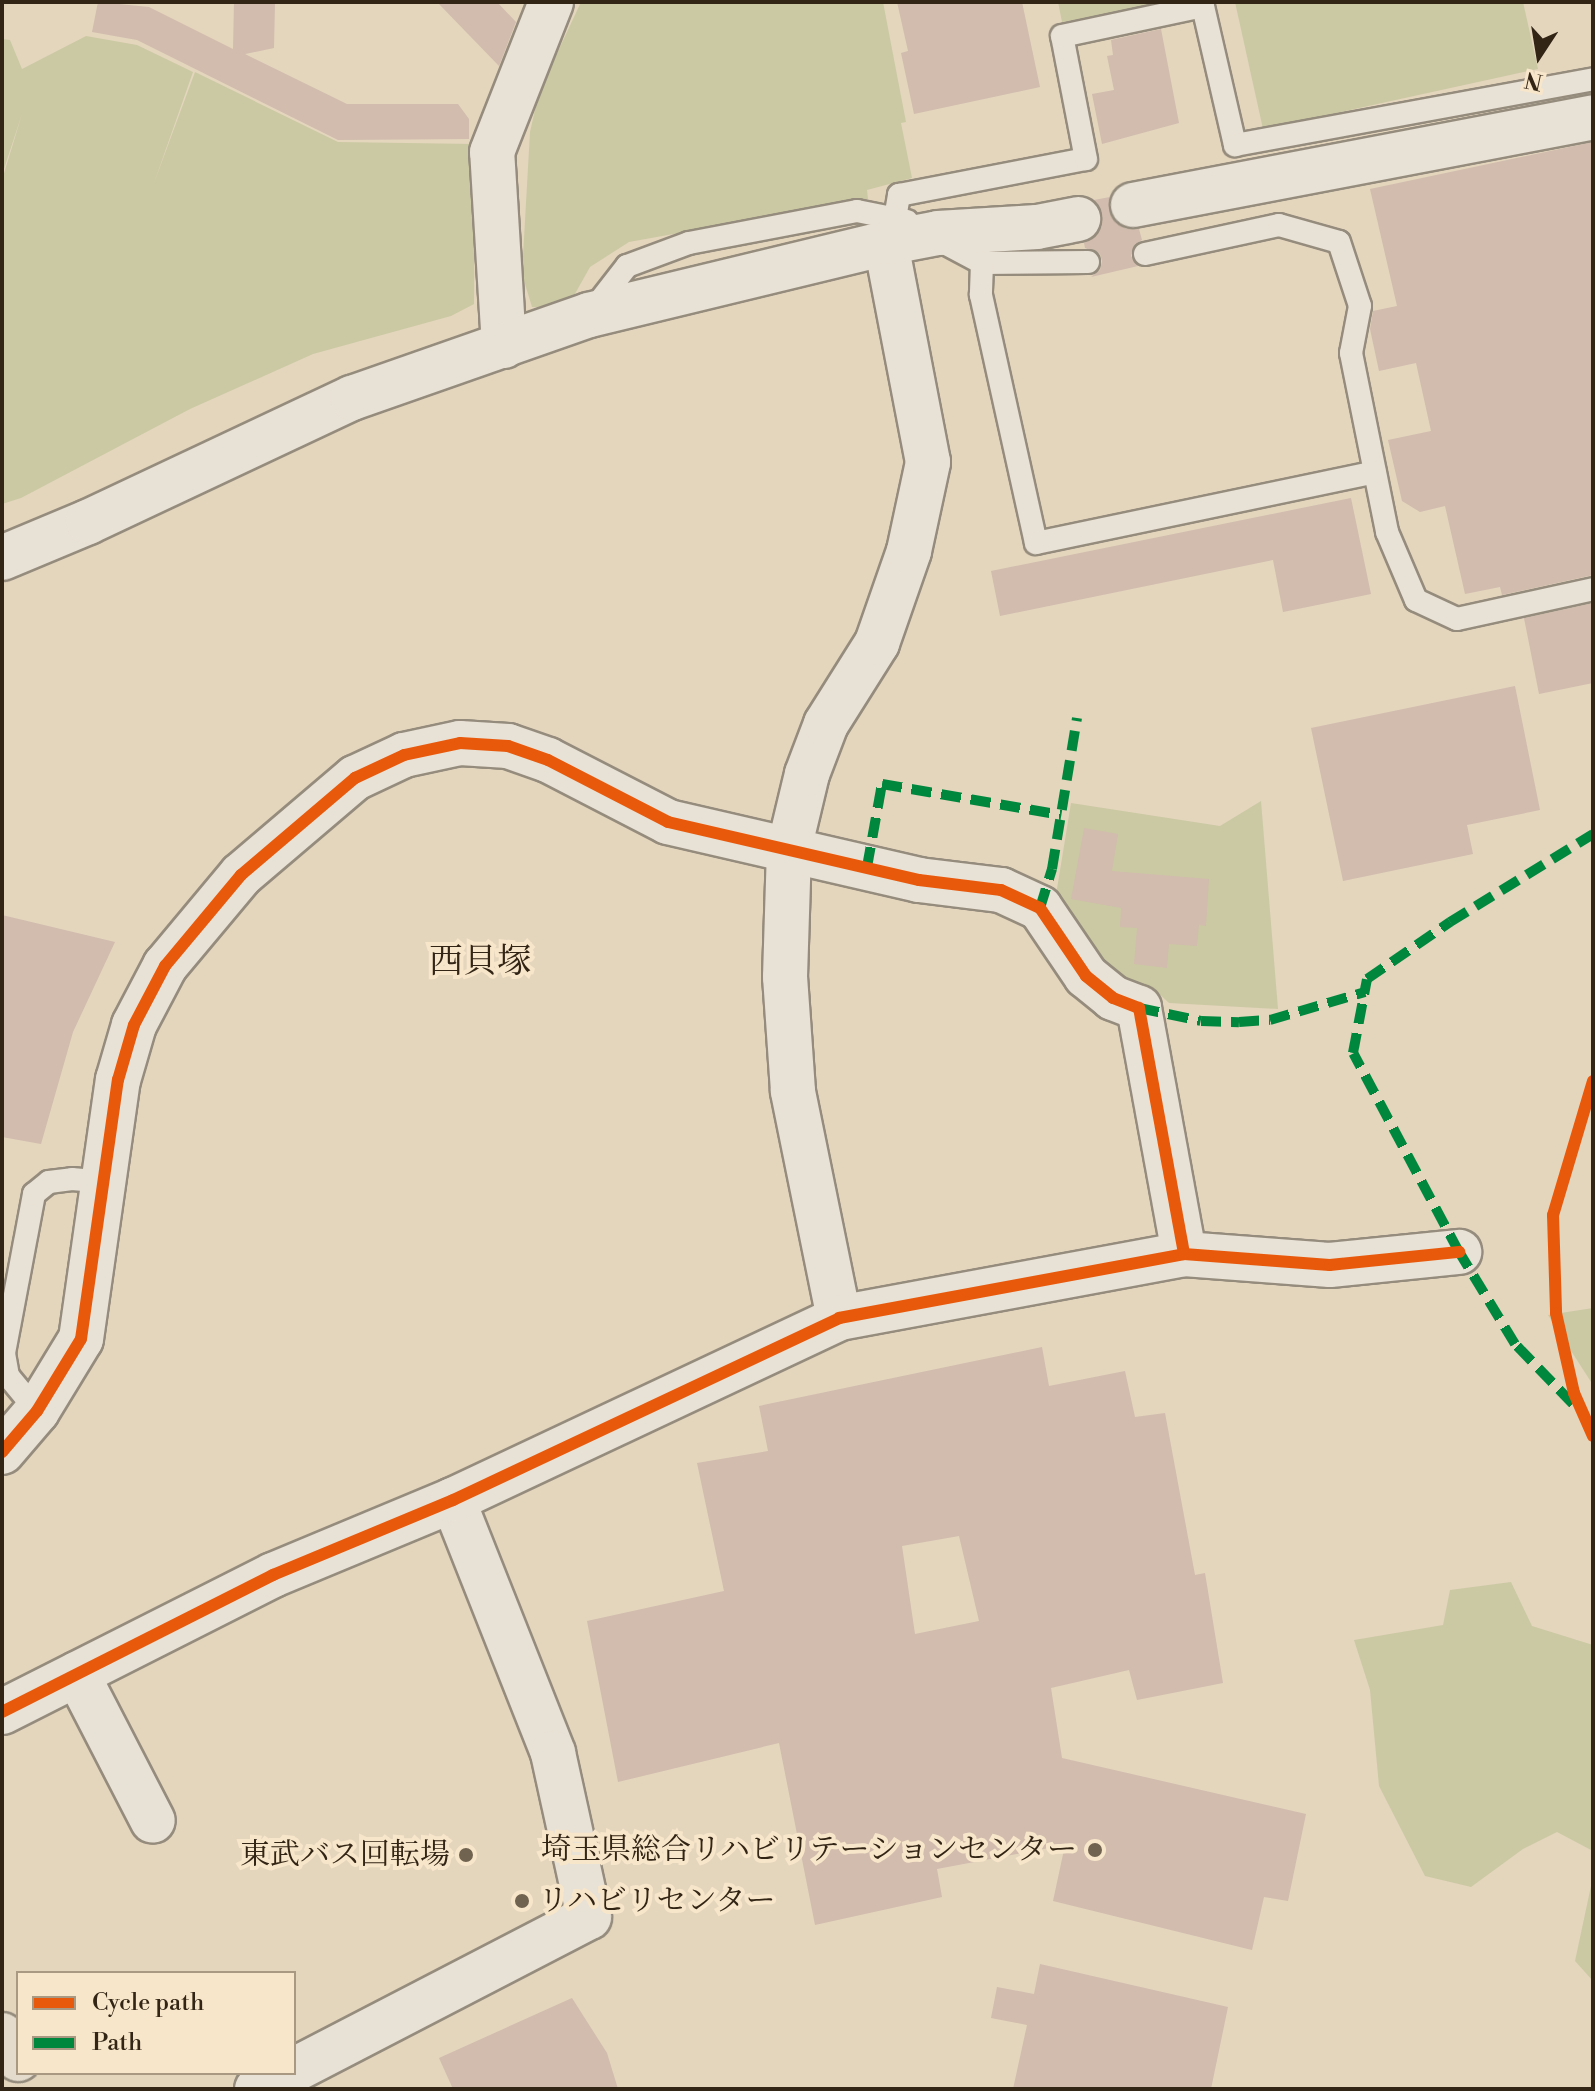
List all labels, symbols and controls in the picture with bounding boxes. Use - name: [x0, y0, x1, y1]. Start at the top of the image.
- north arrow: [1499, 16, 1579, 96]
- text: N: [1523, 65, 1545, 95]
- district label: 西貝塚: [429, 943, 531, 983]
- place label: 埼玉県総合リハビリテーションセンター: [537, 1832, 1077, 1868]
- place label: 東武バス回転場: [240, 1837, 450, 1873]
- marker: 埼玉県総合リハビリテーションセンター: [1084, 1839, 1106, 1861]
- marker: 東武バス回転場: [457, 1846, 475, 1864]
- place label: リハビリセンター: [538, 1883, 778, 1919]
- marker: リハビリセンター: [513, 1892, 531, 1910]
- legend: [16, 1971, 296, 2075]
- text: Cycle path: [92, 1988, 204, 2018]
- text: Path: [92, 2028, 142, 2058]

